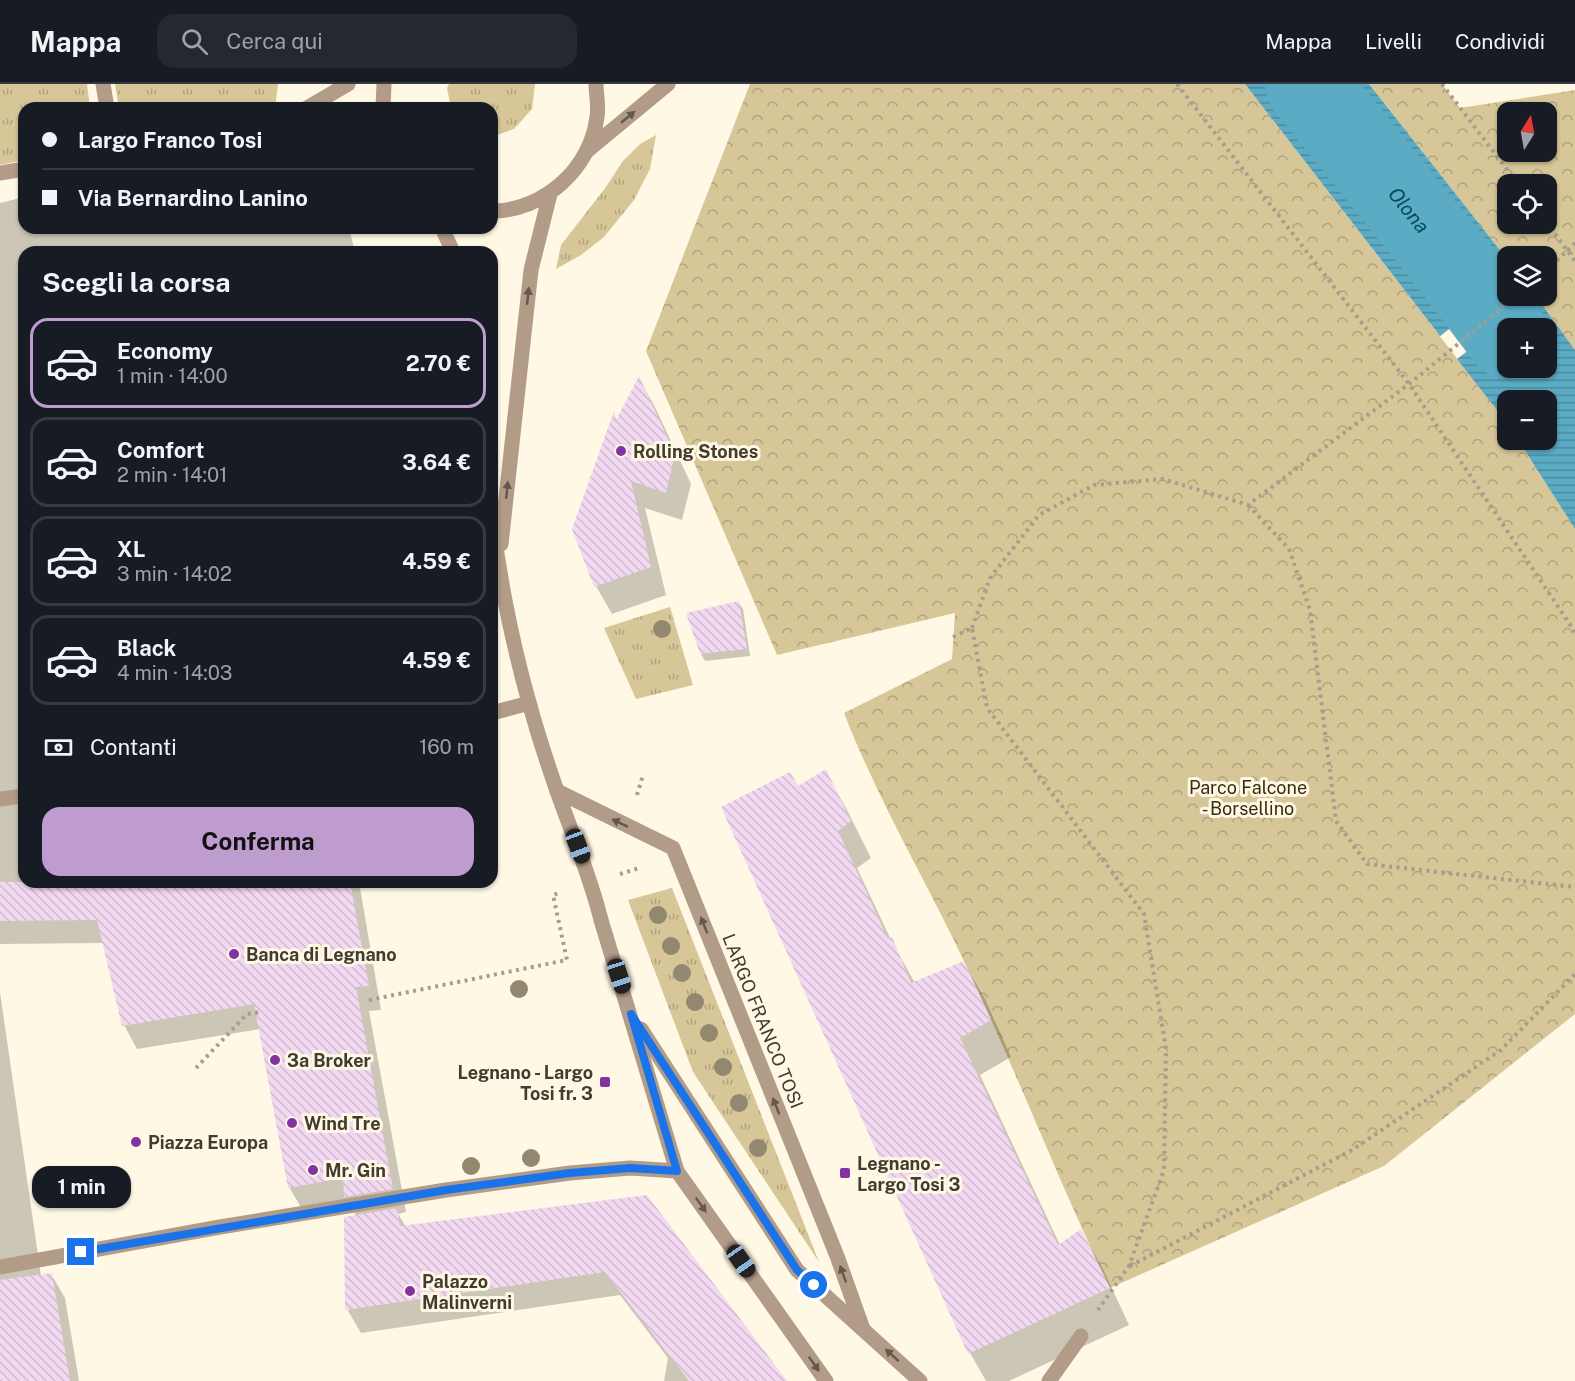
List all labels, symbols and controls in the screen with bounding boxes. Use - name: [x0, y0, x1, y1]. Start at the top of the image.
- search box: [157, 14, 577, 68]
- text: Mappa: [30, 25, 121, 58]
- icon: search: [178, 25, 211, 58]
- text: Cerca qui: [226, 28, 323, 54]
- text: Mappa: [1265, 29, 1332, 54]
- text: Livelli: [1365, 29, 1422, 54]
- text: Condividi: [1455, 29, 1545, 54]
- north arrow: [1497, 102, 1557, 162]
- map controls: [1497, 102, 1557, 450]
- one-way arrow: [620, 111, 636, 124]
- text: Largo Franco Tosi: [78, 127, 262, 153]
- button: locate: [1497, 174, 1557, 234]
- water label: Olona: [1383, 182, 1434, 238]
- text: Via Bernardino Lanino: [78, 185, 308, 211]
- button: layers: [1497, 246, 1557, 306]
- text: Scegli la corsa: [42, 266, 231, 298]
- one-way arrow: [523, 286, 533, 305]
- button: +: [1497, 318, 1557, 378]
- icon: car: [45, 336, 99, 390]
- text: Economy: [117, 338, 213, 364]
- text: 2.70 €: [406, 350, 471, 376]
- text: 1 min · 14:00: [117, 364, 228, 388]
- button: −: [1497, 390, 1557, 450]
- icon: car: [45, 435, 99, 489]
- text: Comfort: [117, 437, 204, 463]
- place label: Rolling Stones: [633, 441, 758, 462]
- marker: Rolling Stones: [614, 444, 628, 458]
- text: 3.64 €: [402, 449, 471, 475]
- text: 2 min · 14:01: [117, 463, 227, 487]
- one-way arrow: [502, 480, 512, 499]
- icon: car: [45, 534, 99, 588]
- text: XL: [117, 536, 145, 562]
- text: 4.59 €: [402, 548, 471, 574]
- text: 3 min · 14:02: [117, 562, 232, 586]
- icon: car: [45, 633, 99, 687]
- text: Black: [117, 635, 176, 661]
- text: 4.59 €: [402, 647, 471, 673]
- text: 4 min · 14:03: [117, 661, 232, 685]
- icon: cash: [42, 731, 75, 764]
- text: Contanti: [90, 734, 177, 760]
- text: 160 m: [419, 735, 474, 759]
- park label: Parco Falcone - Borsellino: [1189, 777, 1307, 819]
- button: Conferma: [42, 807, 474, 876]
- one-way arrow: [612, 819, 629, 828]
- car: [563, 826, 593, 866]
- one-way arrow: [699, 916, 708, 934]
- street label: LARGO FRANCO TOSI: [718, 931, 808, 1111]
- place label: Banca di Legnano: [246, 944, 397, 965]
- marker: Banca di Legnano: [227, 947, 241, 961]
- car: [605, 956, 633, 996]
- place label: 3a Broker: [287, 1050, 372, 1071]
- marker: 3a Broker: [268, 1053, 282, 1067]
- place label: Legnano - Largo Tosi fr. 3: [457, 1062, 593, 1104]
- marker: Legnano - Largo Tosi fr. 3: [598, 1075, 612, 1089]
- one-way arrow: [771, 1097, 780, 1115]
- place label: Wind Tre: [304, 1113, 381, 1134]
- marker: Wind Tre: [285, 1116, 299, 1130]
- place label: Piazza Europa: [148, 1132, 268, 1153]
- marker: Piazza Europa: [129, 1135, 143, 1149]
- place label: Legnano - Largo Tosi 3: [857, 1153, 961, 1195]
- place label: Mr. Gin: [325, 1160, 386, 1181]
- marker: Mr. Gin: [306, 1163, 320, 1177]
- callout: 1 min: [32, 1165, 130, 1207]
- marker: Legnano - Largo Tosi 3: [838, 1166, 852, 1180]
- text: 1 min: [57, 1175, 106, 1199]
- one-way arrow: [695, 1197, 707, 1213]
- route end: [67, 1238, 94, 1265]
- car: [723, 1241, 759, 1281]
- one-way arrow: [838, 1265, 848, 1283]
- place label: Palazzo Malinverni: [422, 1271, 512, 1313]
- route start: [800, 1271, 827, 1298]
- marker: Palazzo Malinverni: [403, 1284, 417, 1298]
- one-way arrow: [884, 1348, 899, 1362]
- one-way arrow: [808, 1356, 819, 1372]

